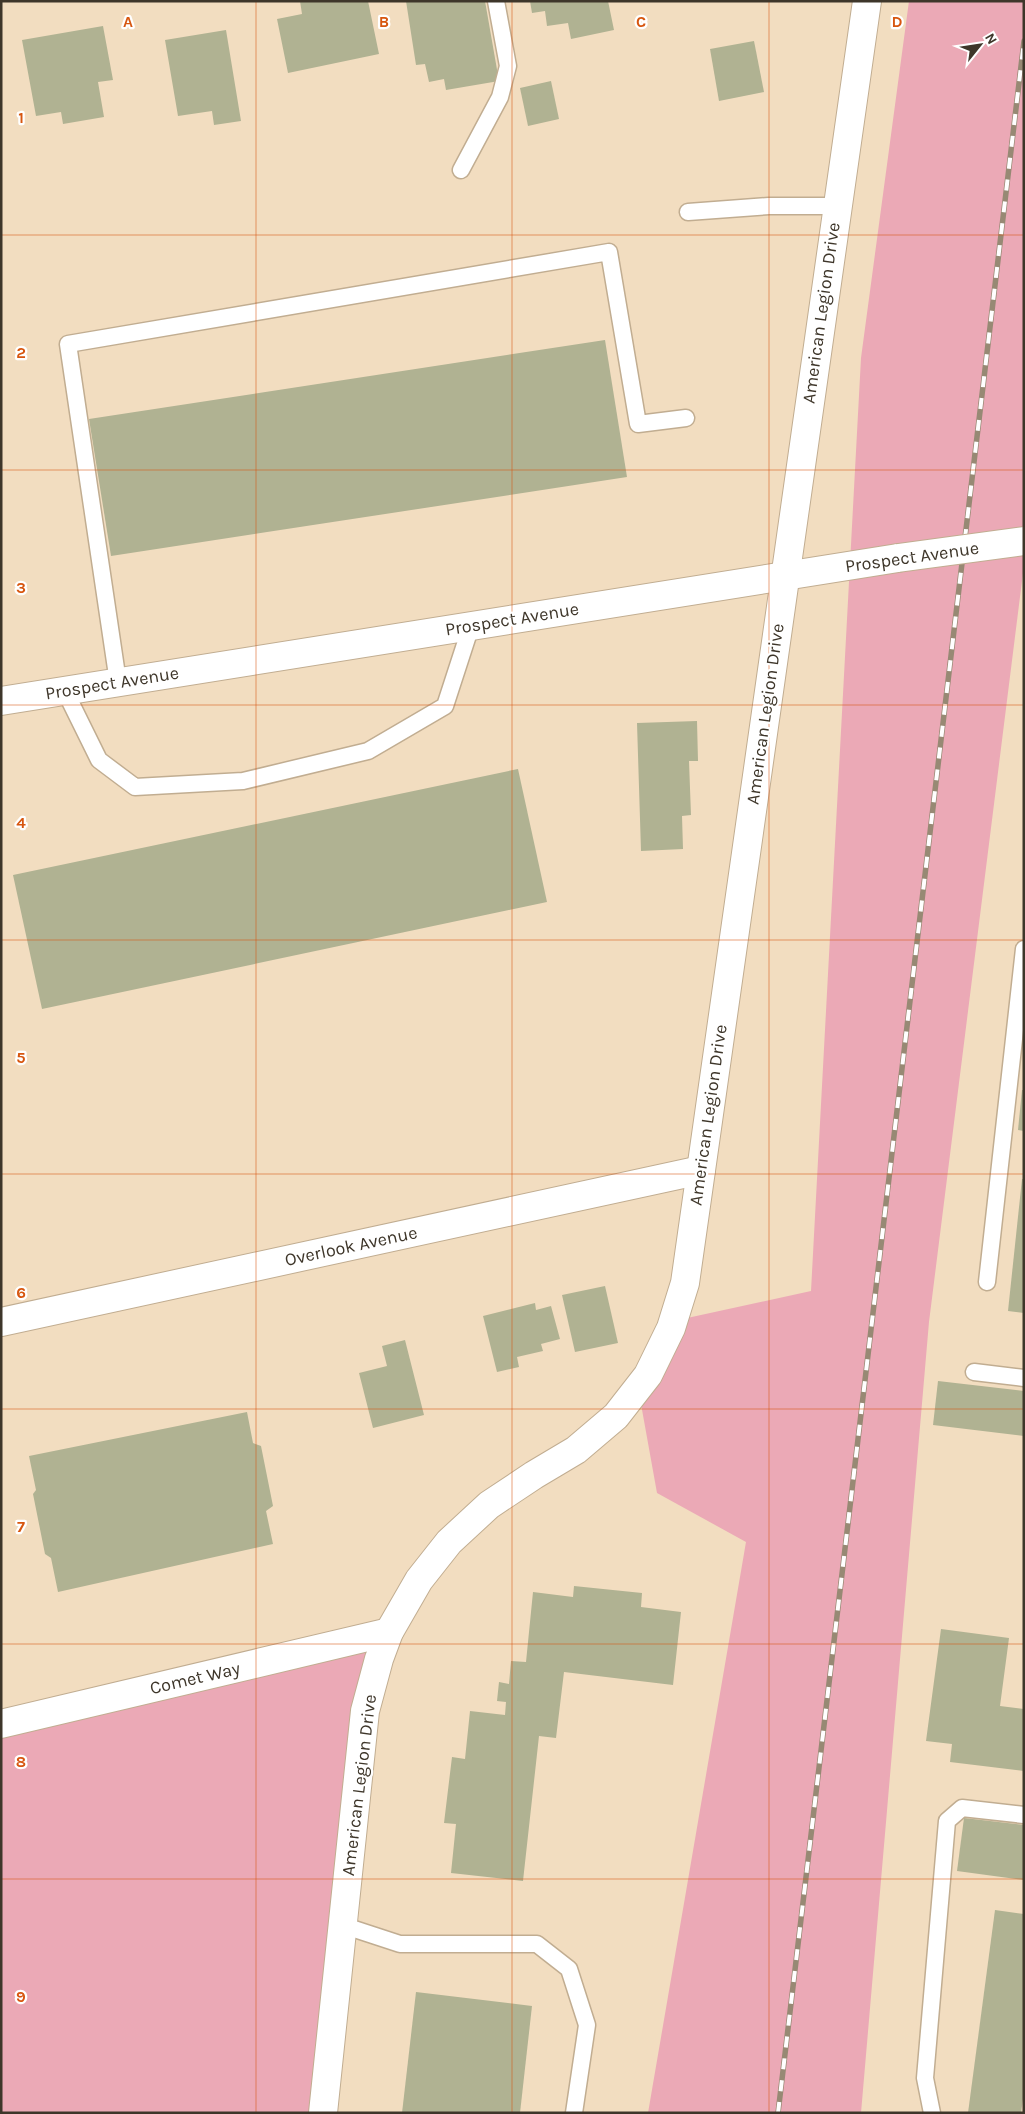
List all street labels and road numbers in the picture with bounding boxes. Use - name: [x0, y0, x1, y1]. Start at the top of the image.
- street label: American Legion Drive: [797, 221, 845, 405]
- street label: Prospect Avenue: [844, 537, 980, 577]
- street label: Prospect Avenue: [444, 598, 580, 640]
- street label: American Legion Drive: [741, 622, 789, 806]
- street label: Prospect Avenue: [44, 662, 180, 704]
- street label: American Legion Drive: [684, 1023, 732, 1207]
- street label: Overlook Avenue: [283, 1221, 419, 1271]
- street label: Comet Way: [148, 1657, 243, 1699]
- street label: American Legion Drive: [337, 1693, 381, 1877]

